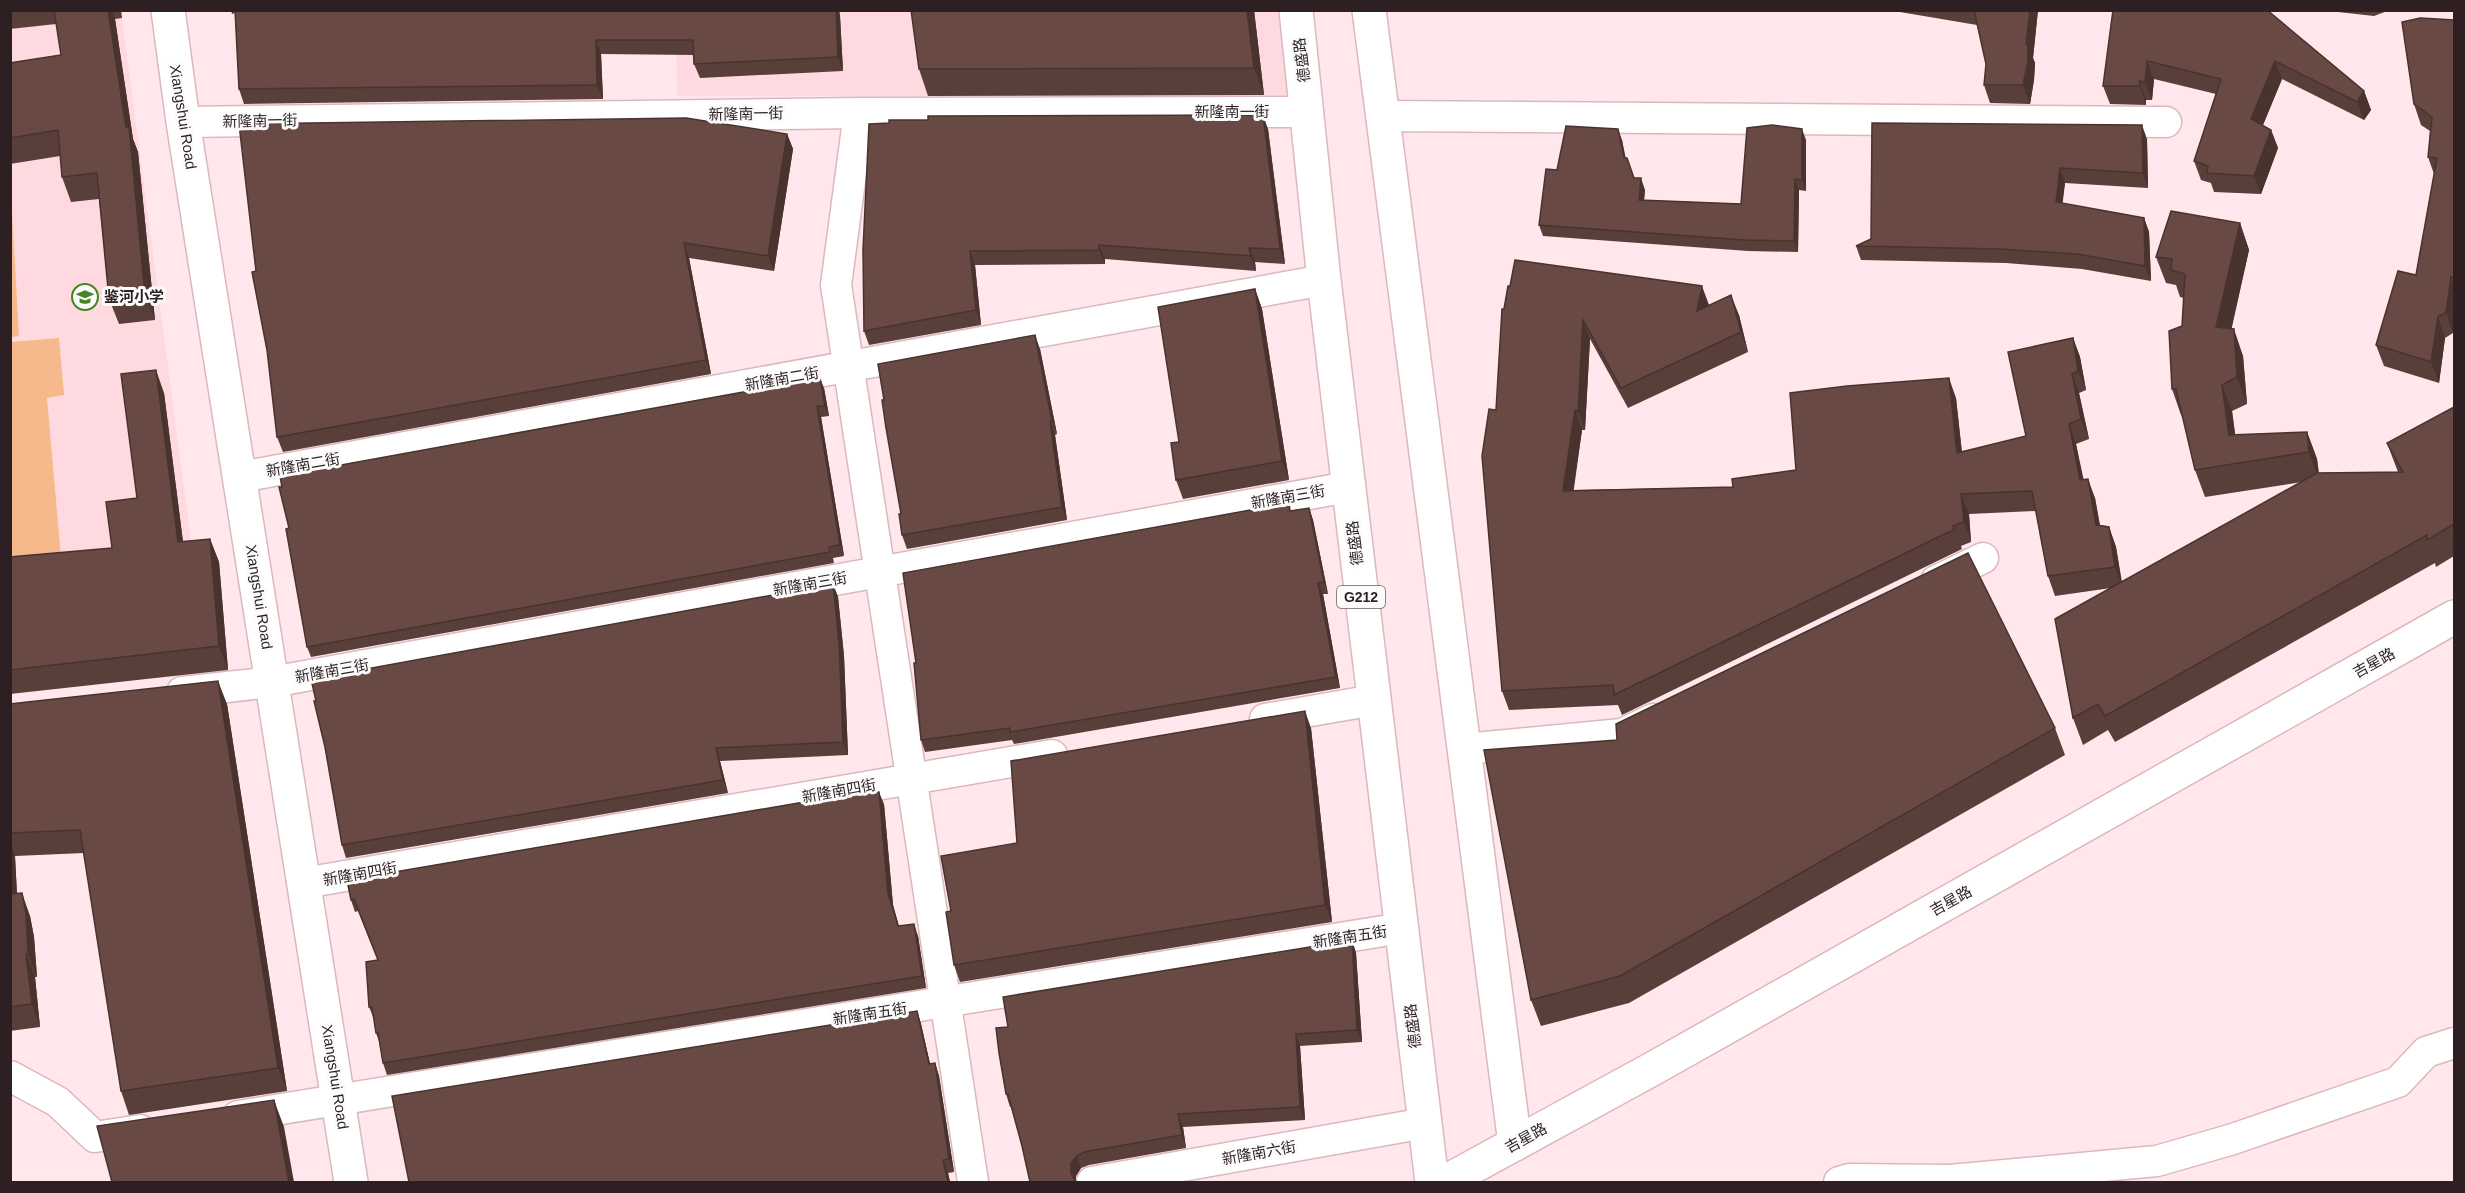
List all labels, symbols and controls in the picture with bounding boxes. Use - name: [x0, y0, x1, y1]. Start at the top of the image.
- street label: 德盛路: [1290, 37, 1313, 83]
- street label: Xiangshui Road: [167, 63, 200, 171]
- street label: 新隆南一街: [1194, 103, 1270, 120]
- street label: 新隆南一街: [708, 104, 784, 123]
- street label: 新隆南一街: [222, 111, 298, 130]
- school or university icon: 鉴河小学: [70, 282, 100, 312]
- place label: 鉴河小学: [104, 288, 164, 305]
- street label: 新隆南二街: [743, 364, 820, 393]
- street label: 新隆南二街: [264, 450, 341, 479]
- street label: 新隆南三街: [1249, 482, 1326, 511]
- street label: 德盛路: [1343, 520, 1366, 566]
- street label: Xiangshui Road: [243, 543, 276, 651]
- street label: 新隆南三街: [771, 569, 848, 598]
- road number: G212: [1337, 586, 1385, 608]
- street label: 吉星路: [2350, 644, 2398, 681]
- street label: 新隆南三街: [293, 656, 370, 685]
- street label: 新隆南四街: [800, 776, 877, 805]
- street label: 新隆南四街: [321, 859, 398, 888]
- street label: 吉星路: [1927, 882, 1975, 919]
- street label: 新隆南五街: [1312, 922, 1388, 951]
- street label: 新隆南五街: [832, 999, 908, 1028]
- street label: 德盛路: [1401, 1003, 1424, 1049]
- street label: Xiangshui Road: [319, 1023, 352, 1131]
- street label: 吉星路: [1502, 1119, 1550, 1156]
- street label: 新隆南六街: [1220, 1138, 1297, 1167]

